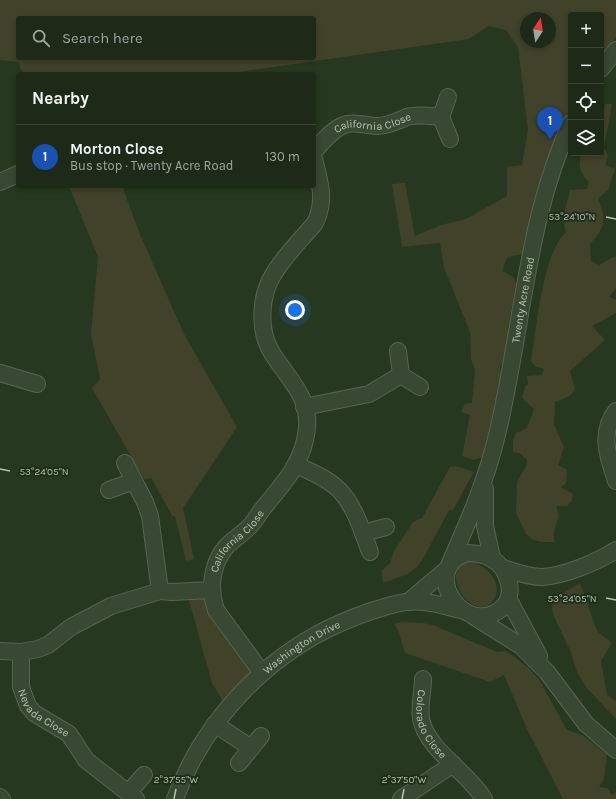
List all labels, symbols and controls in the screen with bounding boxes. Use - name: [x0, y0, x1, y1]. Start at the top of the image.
- north arrow: [520, 12, 556, 48]
- map controls: [568, 12, 604, 156]
- button: +: [568, 12, 604, 48]
- search box: [16, 16, 316, 60]
- icon: search: [30, 27, 52, 49]
- text: Search here: [62, 29, 143, 47]
- button: −: [568, 48, 604, 84]
- button: locate: [568, 84, 604, 120]
- text: Nearby: [32, 88, 89, 108]
- pin: 1: [537, 107, 563, 140]
- street label: California Close: [332, 110, 413, 136]
- button: layers: [568, 120, 604, 156]
- text: Morton Close: [70, 140, 163, 158]
- text: 1: [43, 149, 47, 164]
- text: 130 m: [265, 149, 300, 164]
- text: Bus stop · Twenty Acre Road: [70, 158, 234, 173]
- text: 53°24'10"N: [549, 211, 595, 223]
- street label: Twenty Acre Road: [509, 256, 537, 344]
- your location: [285, 300, 305, 320]
- text: 53°24'05"N: [19, 466, 69, 478]
- street label: California Close: [208, 507, 267, 574]
- text: 53°24'05"N: [547, 593, 597, 605]
- street label: Washington Drive: [260, 618, 342, 677]
- street label: Nevada Close: [15, 687, 72, 740]
- street label: Colorado Close: [413, 689, 449, 762]
- text: 2°37'55"W: [154, 774, 198, 786]
- text: 2°37'50"W: [382, 774, 426, 786]

